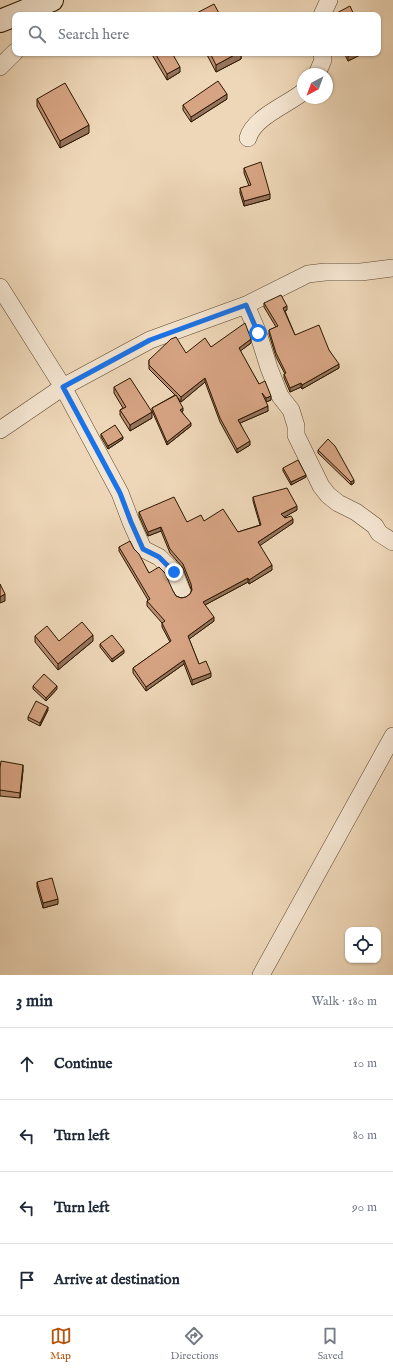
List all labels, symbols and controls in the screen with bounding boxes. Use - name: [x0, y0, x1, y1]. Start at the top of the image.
- search box: [12, 12, 381, 56]
- icon: search: [26, 23, 48, 45]
- text: Search here: [58, 25, 129, 44]
- north arrow: [297, 68, 333, 104]
- route start: [249, 324, 267, 342]
- route end: [165, 563, 183, 581]
- map controls: [345, 927, 381, 963]
- button: locate: [345, 927, 381, 963]
- text: 3 min: [16, 991, 53, 1012]
- text: Walk · 180 m: [312, 993, 377, 1010]
- icon: ahead: [16, 1053, 38, 1075]
- text: Continue: [54, 1054, 112, 1073]
- text: 10 m: [353, 1055, 377, 1072]
- icon: left: [16, 1125, 38, 1147]
- text: Turn left: [54, 1126, 110, 1145]
- text: 80 m: [353, 1127, 377, 1144]
- icon: left: [16, 1197, 38, 1219]
- text: Turn left: [54, 1198, 110, 1217]
- text: 90 m: [352, 1199, 377, 1216]
- icon: arrive: [16, 1269, 38, 1291]
- text: Arrive at destination: [54, 1270, 180, 1289]
- tab: Map: [50, 1325, 72, 1363]
- tab: Directions: [171, 1325, 218, 1363]
- tab: Saved: [317, 1325, 343, 1363]

